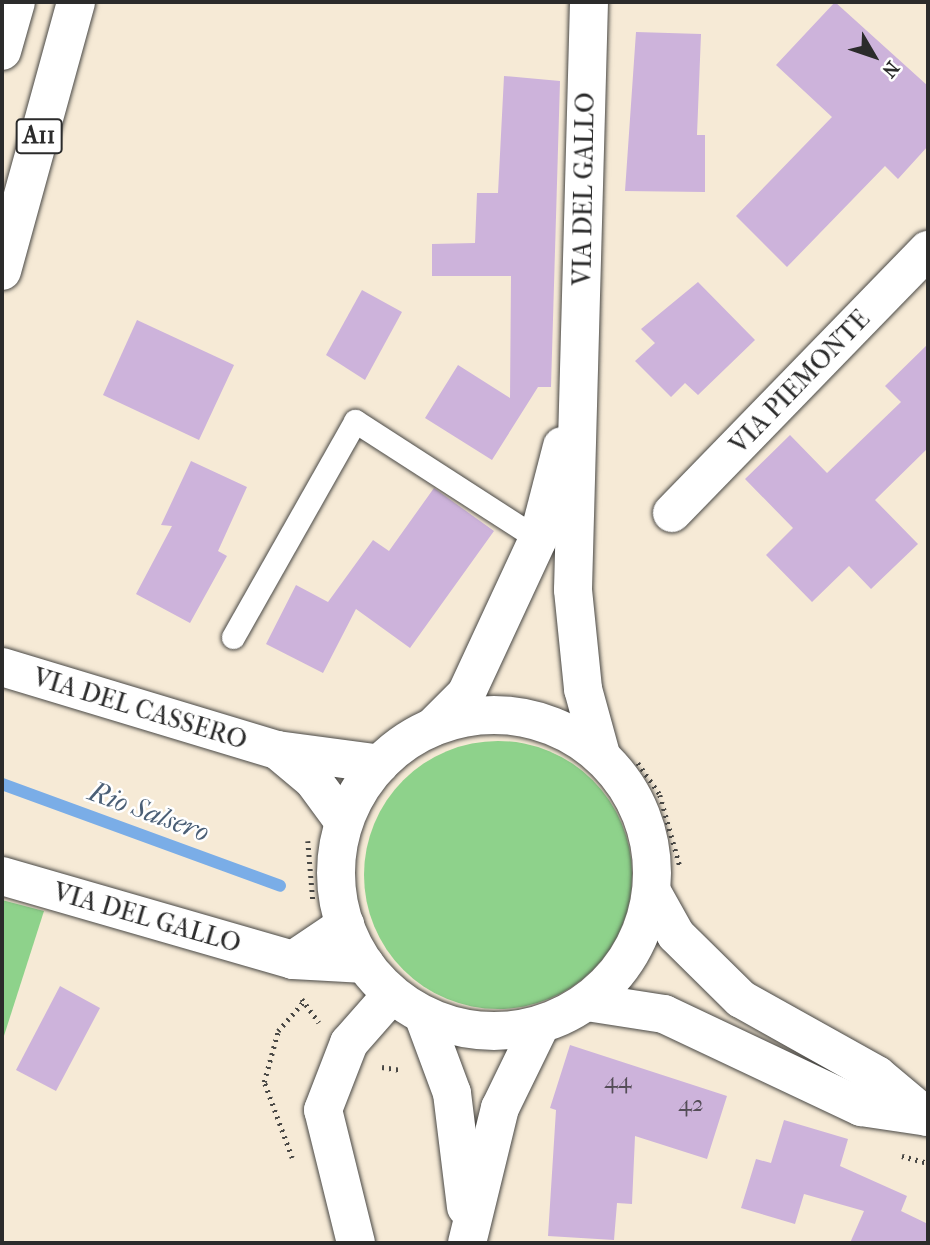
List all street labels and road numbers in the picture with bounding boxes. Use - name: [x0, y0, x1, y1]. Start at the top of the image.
- street label: VIA DEL GALLO: [567, 92, 601, 286]
- road number: A11: [14, 116, 64, 156]
- street label: VIA PIEMONTE: [723, 304, 877, 460]
- street label: VIA DEL CASSERO: [29, 662, 251, 756]
- street label: VIA DEL GALLO: [50, 876, 244, 960]

